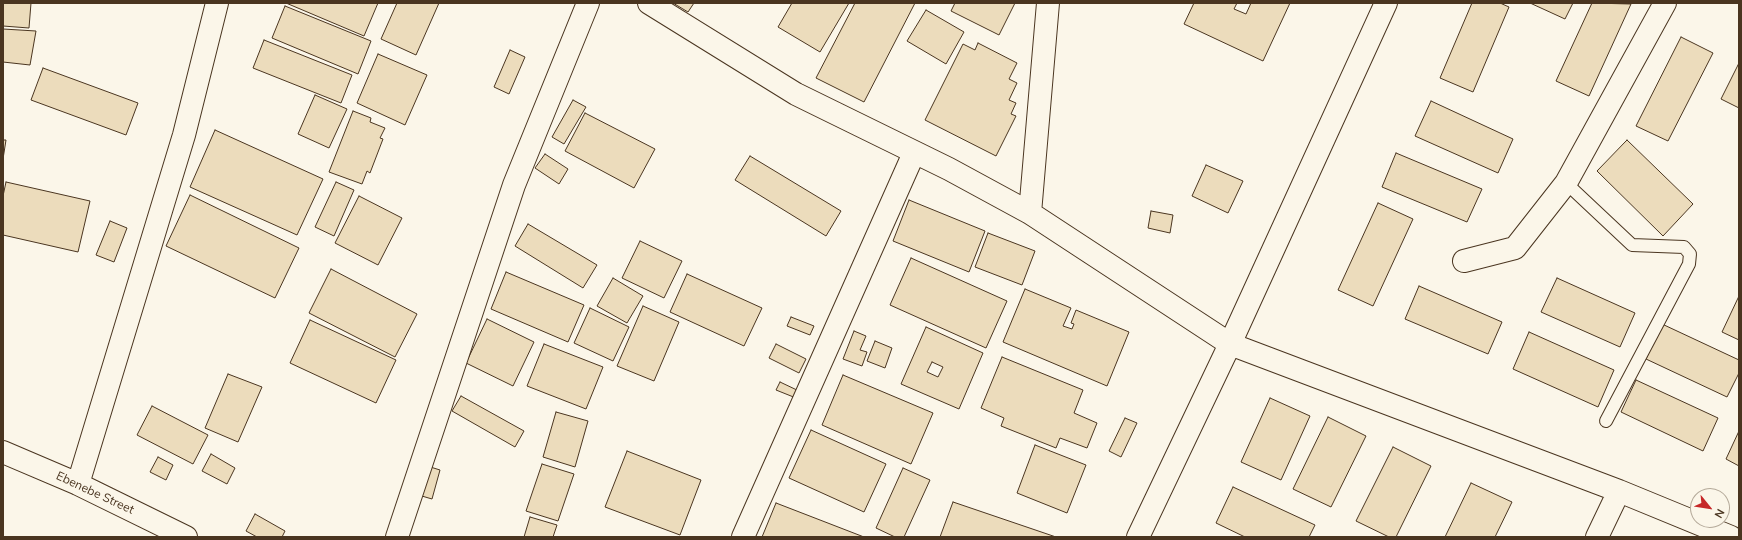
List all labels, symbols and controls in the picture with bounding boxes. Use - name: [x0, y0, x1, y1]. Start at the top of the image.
- street label: Ebenebe Street: [54, 469, 136, 517]
- north arrow: [1690, 488, 1730, 528]
- text: N: [1711, 506, 1728, 521]

